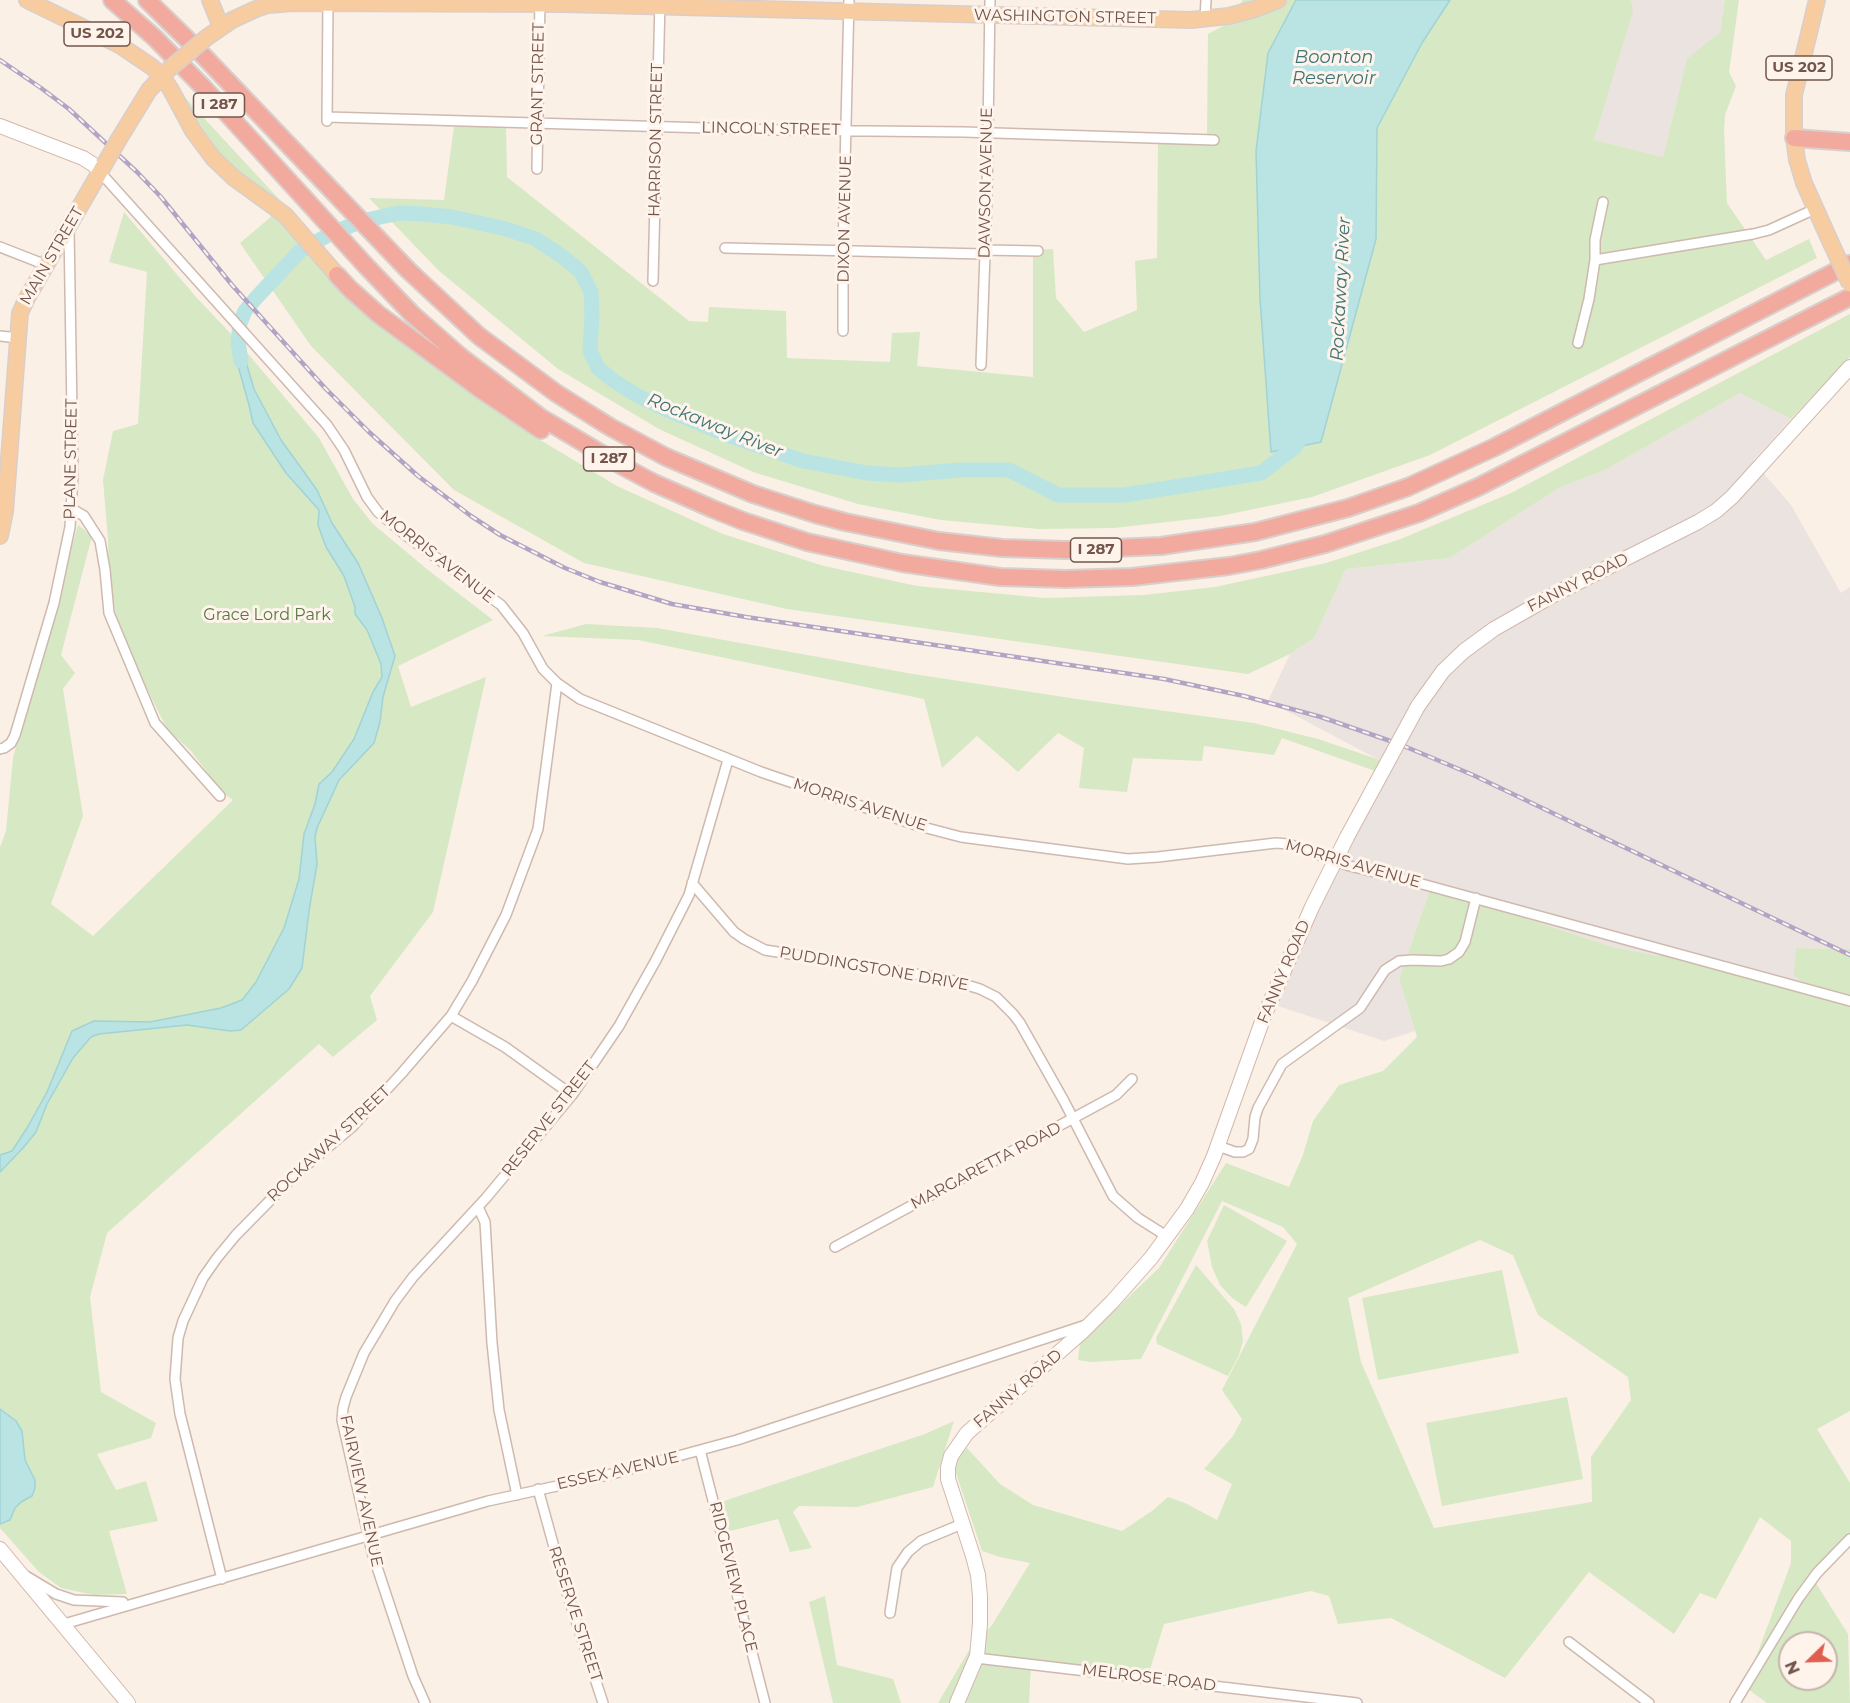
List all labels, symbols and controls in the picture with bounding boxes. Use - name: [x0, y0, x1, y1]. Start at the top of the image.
- street label: WASHINGTON STREET: [974, 6, 1156, 28]
- road number: US 202: [64, 22, 130, 46]
- street label: GRANT STREET: [527, 22, 549, 146]
- water label: Boonton Reservoir: [1292, 47, 1376, 90]
- road number: US 202: [1766, 56, 1832, 80]
- street label: HARRISON STREET: [645, 63, 667, 217]
- road number: I 287: [194, 93, 244, 117]
- street label: DAWSON AVENUE: [975, 107, 997, 259]
- street label: LINCOLN STREET: [701, 118, 841, 140]
- street label: DIXON AVENUE: [834, 155, 856, 283]
- street label: MAIN STREET: [16, 204, 88, 308]
- water label: Rockaway River: [1326, 216, 1356, 362]
- water label: Rockaway River: [644, 389, 786, 463]
- street label: PLANE STREET: [60, 398, 82, 520]
- road number: I 287: [584, 447, 634, 471]
- street label: MORRIS AVENUE: [376, 506, 498, 608]
- road number: I 287: [1070, 538, 1122, 562]
- street label: FANNY ROAD: [1524, 549, 1632, 617]
- park label: Grace Lord Park: [203, 605, 331, 625]
- street label: MORRIS AVENUE: [791, 774, 929, 836]
- street label: MORRIS AVENUE: [1283, 836, 1423, 892]
- street label: FANNY ROAD: [1254, 917, 1314, 1027]
- street label: PUDDINGSTONE DRIVE: [778, 943, 970, 995]
- street label: RESERVE STREET: [498, 1057, 600, 1181]
- street label: ROCKAWAY STREET: [263, 1082, 395, 1206]
- street label: MARGARETTA ROAD: [908, 1118, 1064, 1214]
- street label: FANNY ROAD: [970, 1345, 1066, 1433]
- street label: FAIRVIEW AVENUE: [336, 1413, 386, 1569]
- street label: ESSEX AVENUE: [555, 1448, 681, 1494]
- street label: RIDGEVIEW PLACE: [705, 1500, 761, 1654]
- street label: RESERVE STREET: [544, 1544, 606, 1684]
- north arrow: [1778, 1631, 1838, 1691]
- text: N: [1782, 1658, 1804, 1677]
- street label: MELROSE ROAD: [1081, 1660, 1217, 1696]

